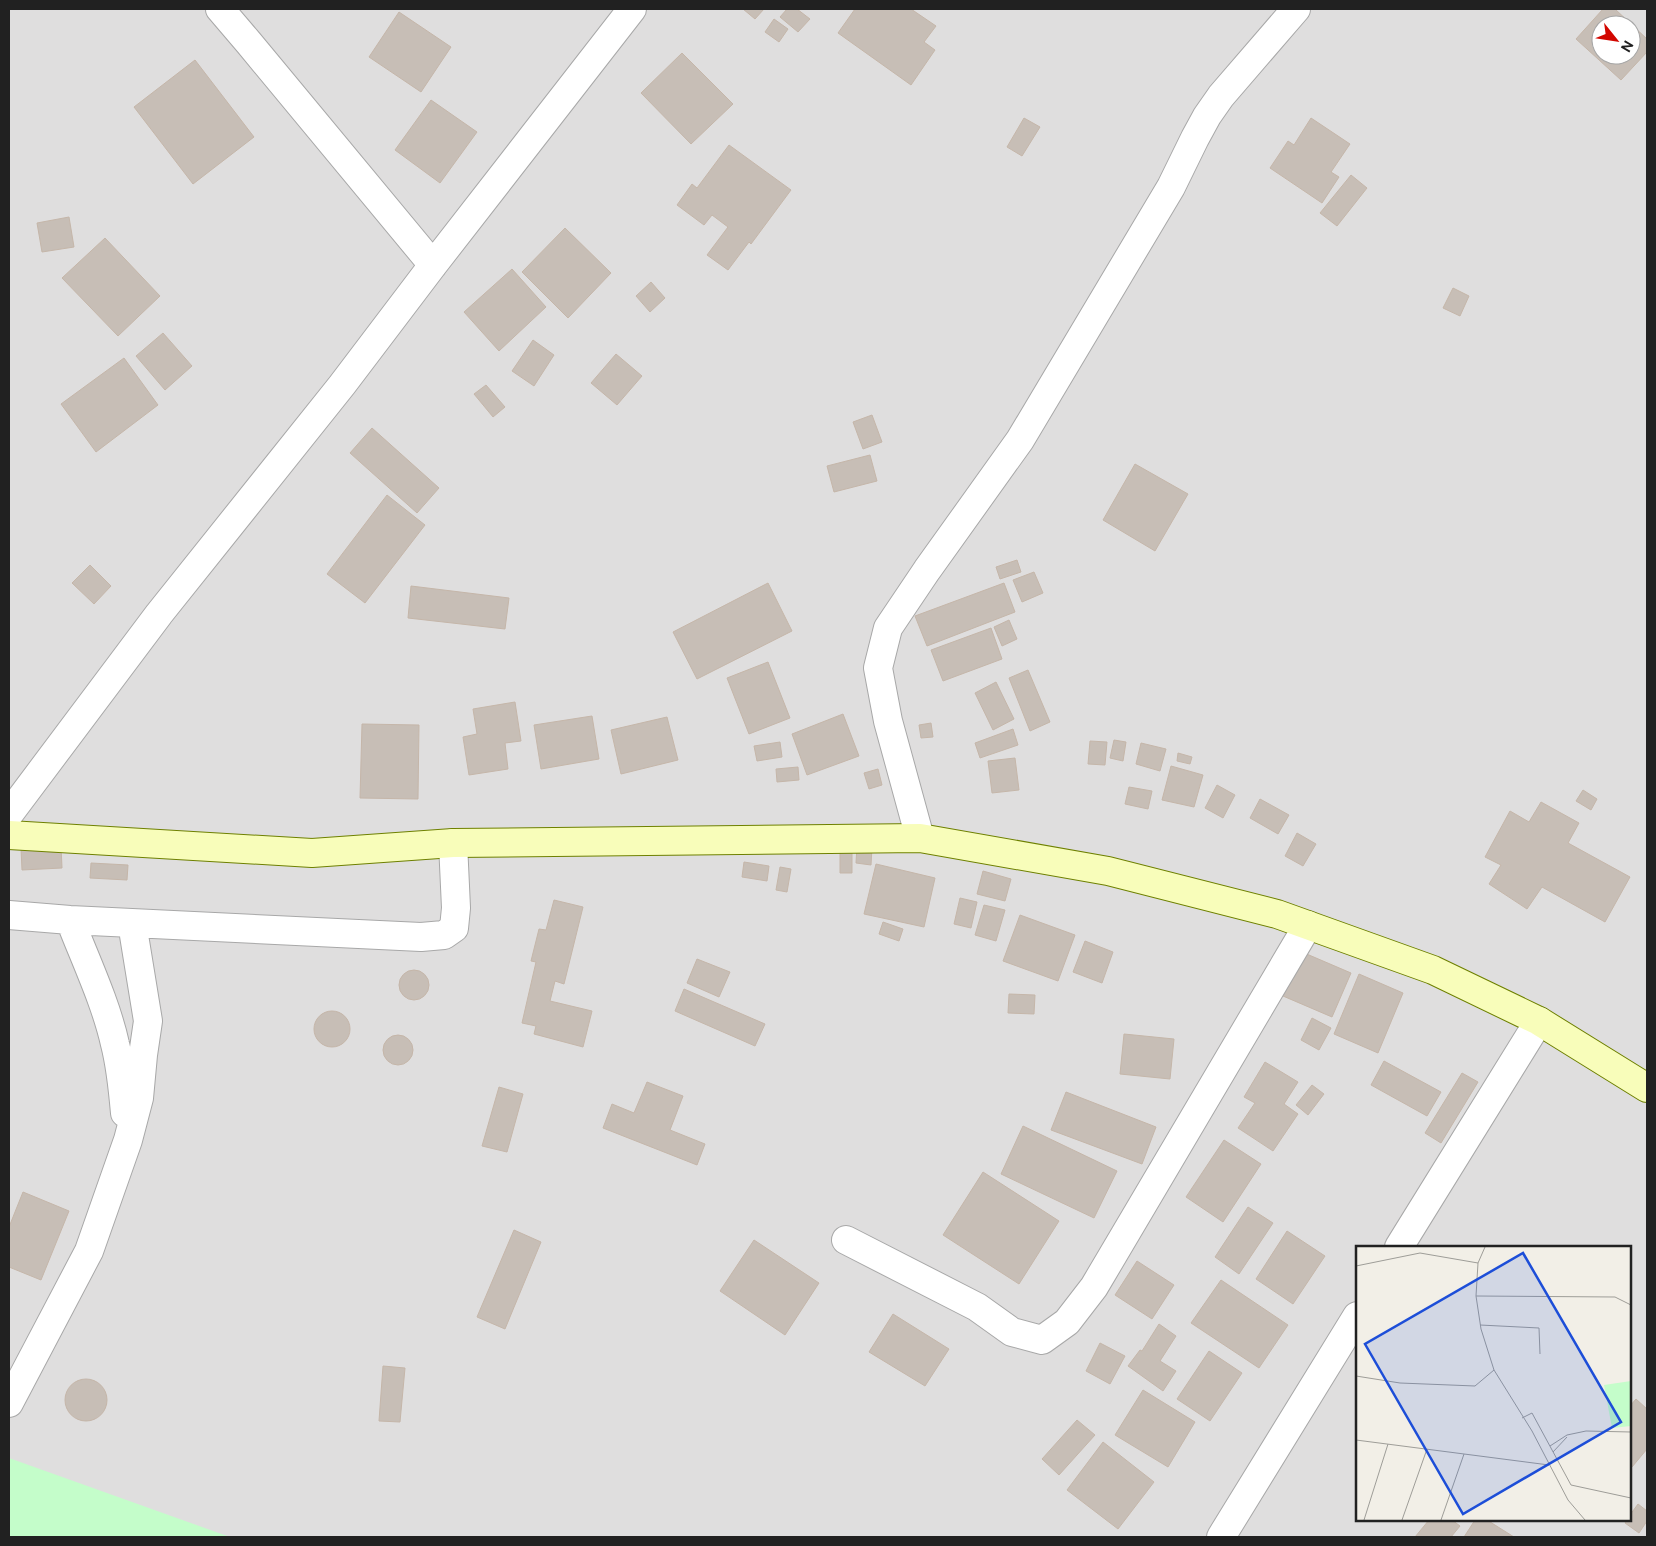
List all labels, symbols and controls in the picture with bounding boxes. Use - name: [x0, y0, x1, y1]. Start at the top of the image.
- north arrow: [1591, 15, 1641, 65]
- text: N: [1617, 38, 1638, 55]
- inset map: [1356, 1246, 1631, 1521]

